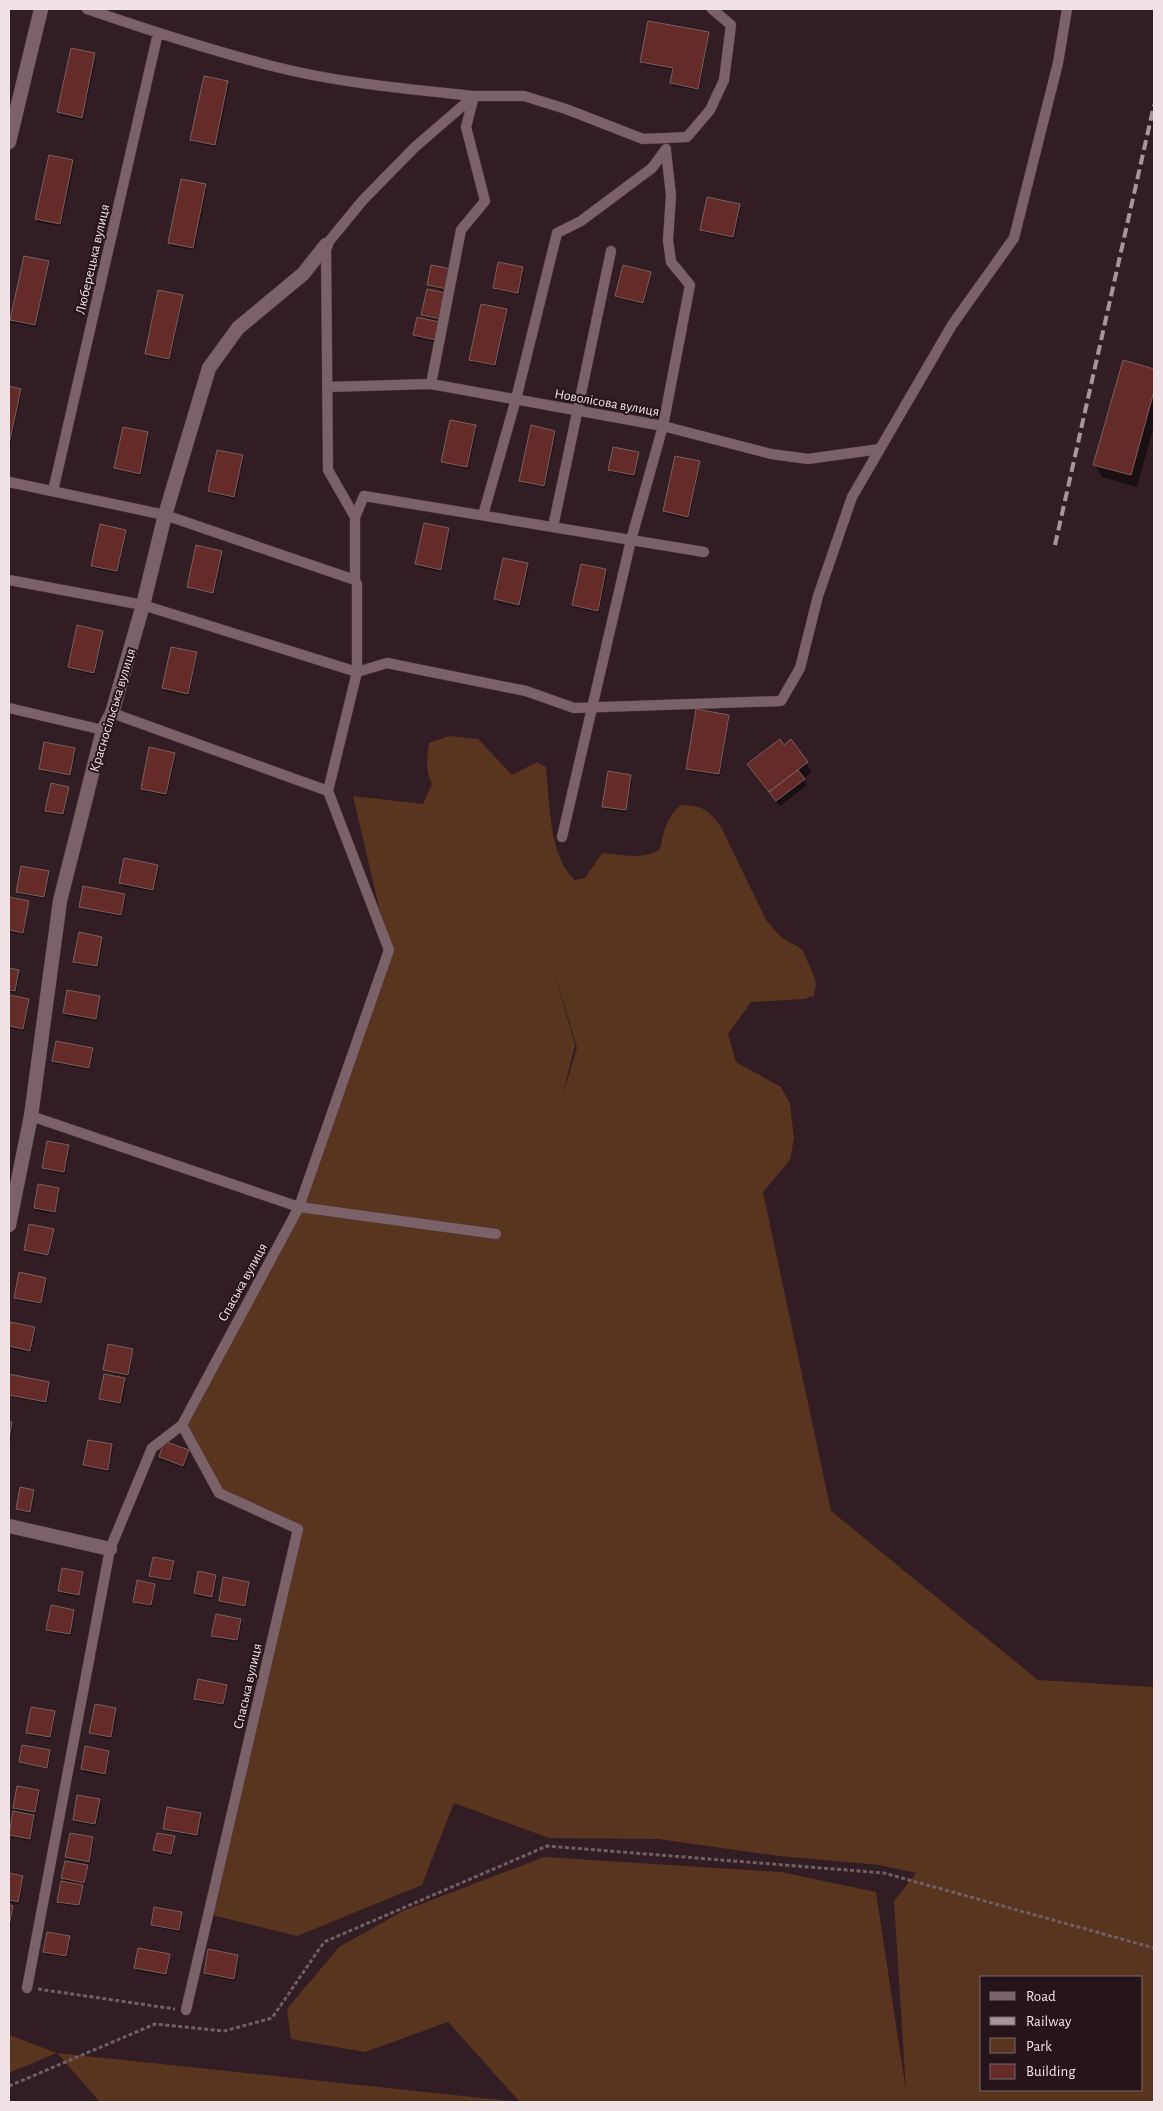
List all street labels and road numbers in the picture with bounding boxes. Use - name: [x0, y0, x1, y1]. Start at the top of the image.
- street label: Люберецька вулиця: [74, 203, 112, 316]
- street label: Новолісова вулиця: [553, 387, 660, 419]
- street label: Красносільська вулиця: [87, 647, 138, 774]
- street label: Спаська вулиця: [216, 1241, 270, 1324]
- street label: Спаська вулиця: [231, 1642, 265, 1730]

